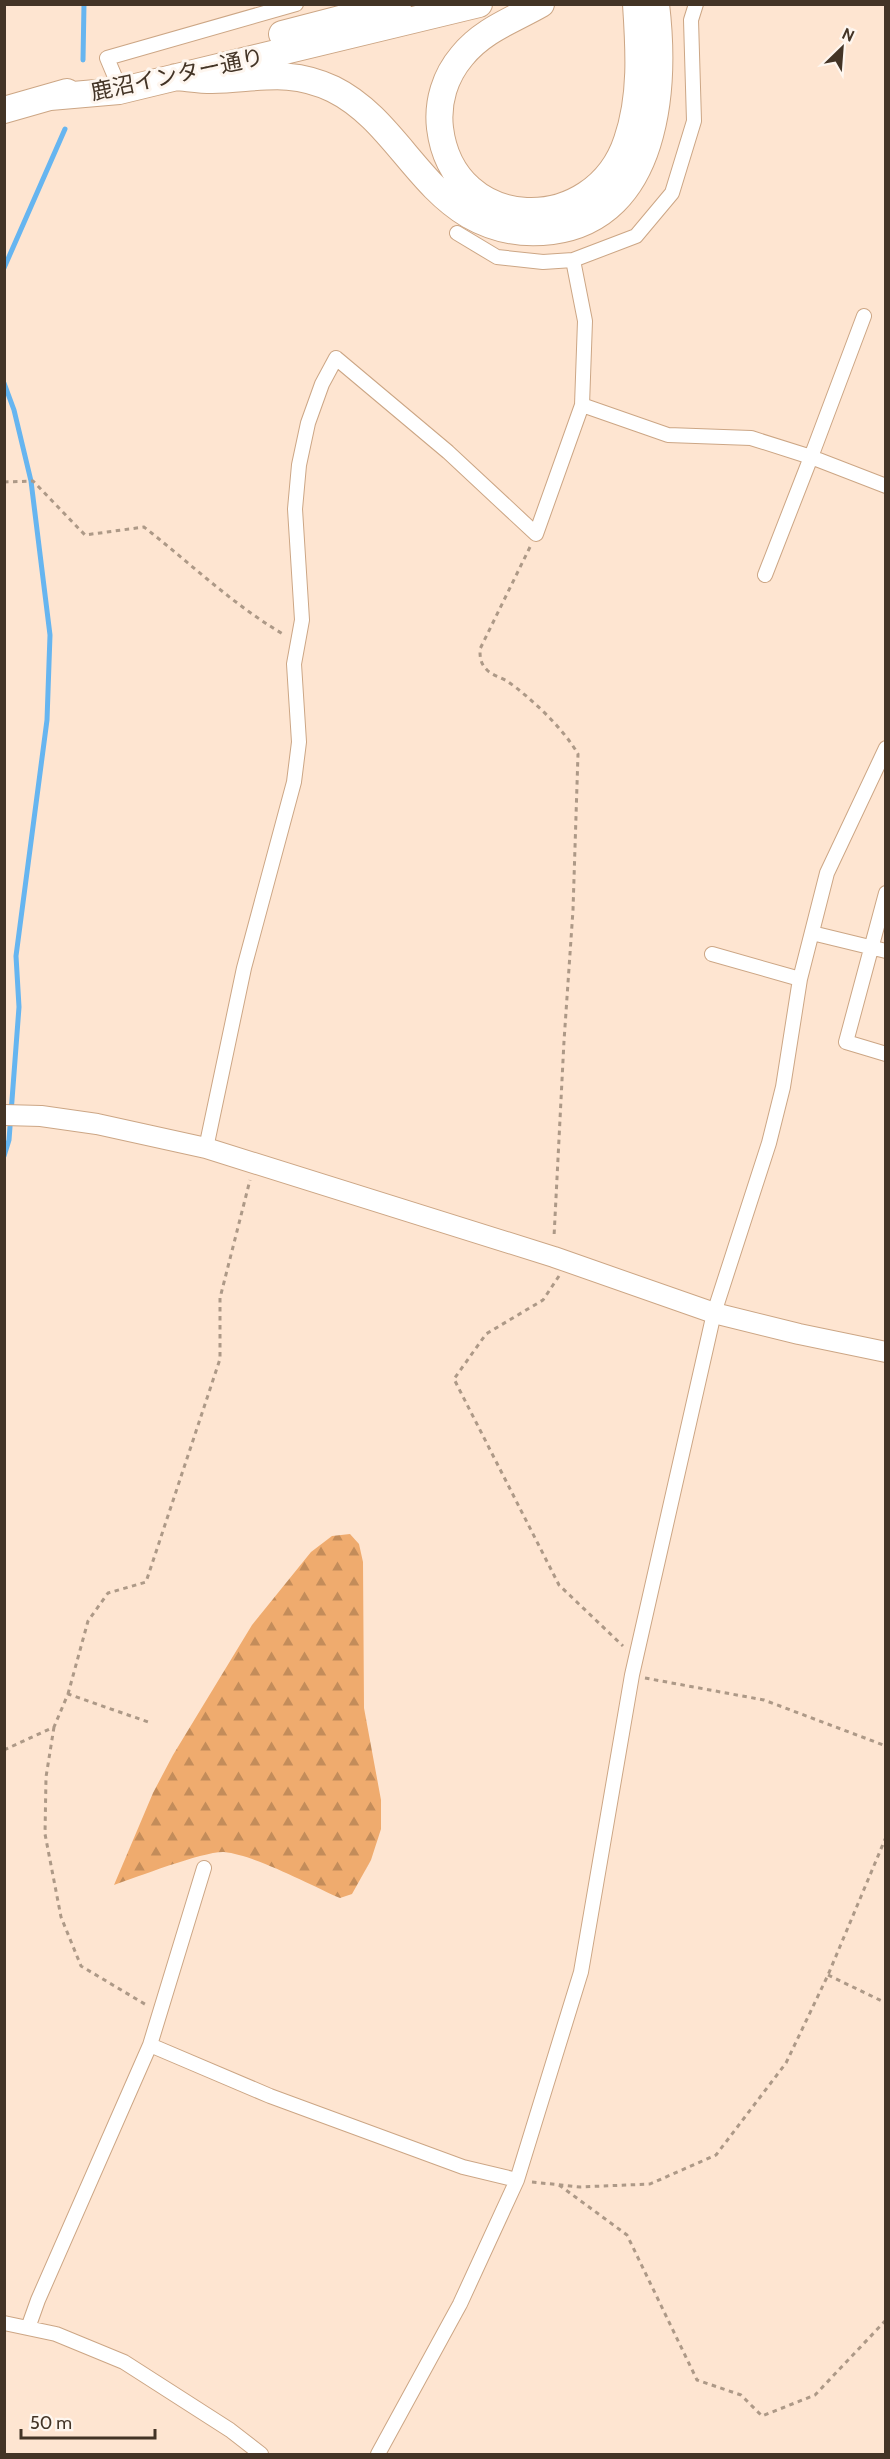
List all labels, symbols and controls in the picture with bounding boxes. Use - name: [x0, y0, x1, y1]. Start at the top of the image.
- north arrow: [812, 18, 872, 78]
- text: N: [839, 24, 857, 46]
- street label: 鹿沼インター通り: [88, 43, 266, 106]
- scale bar: [21, 2402, 154, 2440]
- text: 50 m: [30, 2412, 72, 2434]

